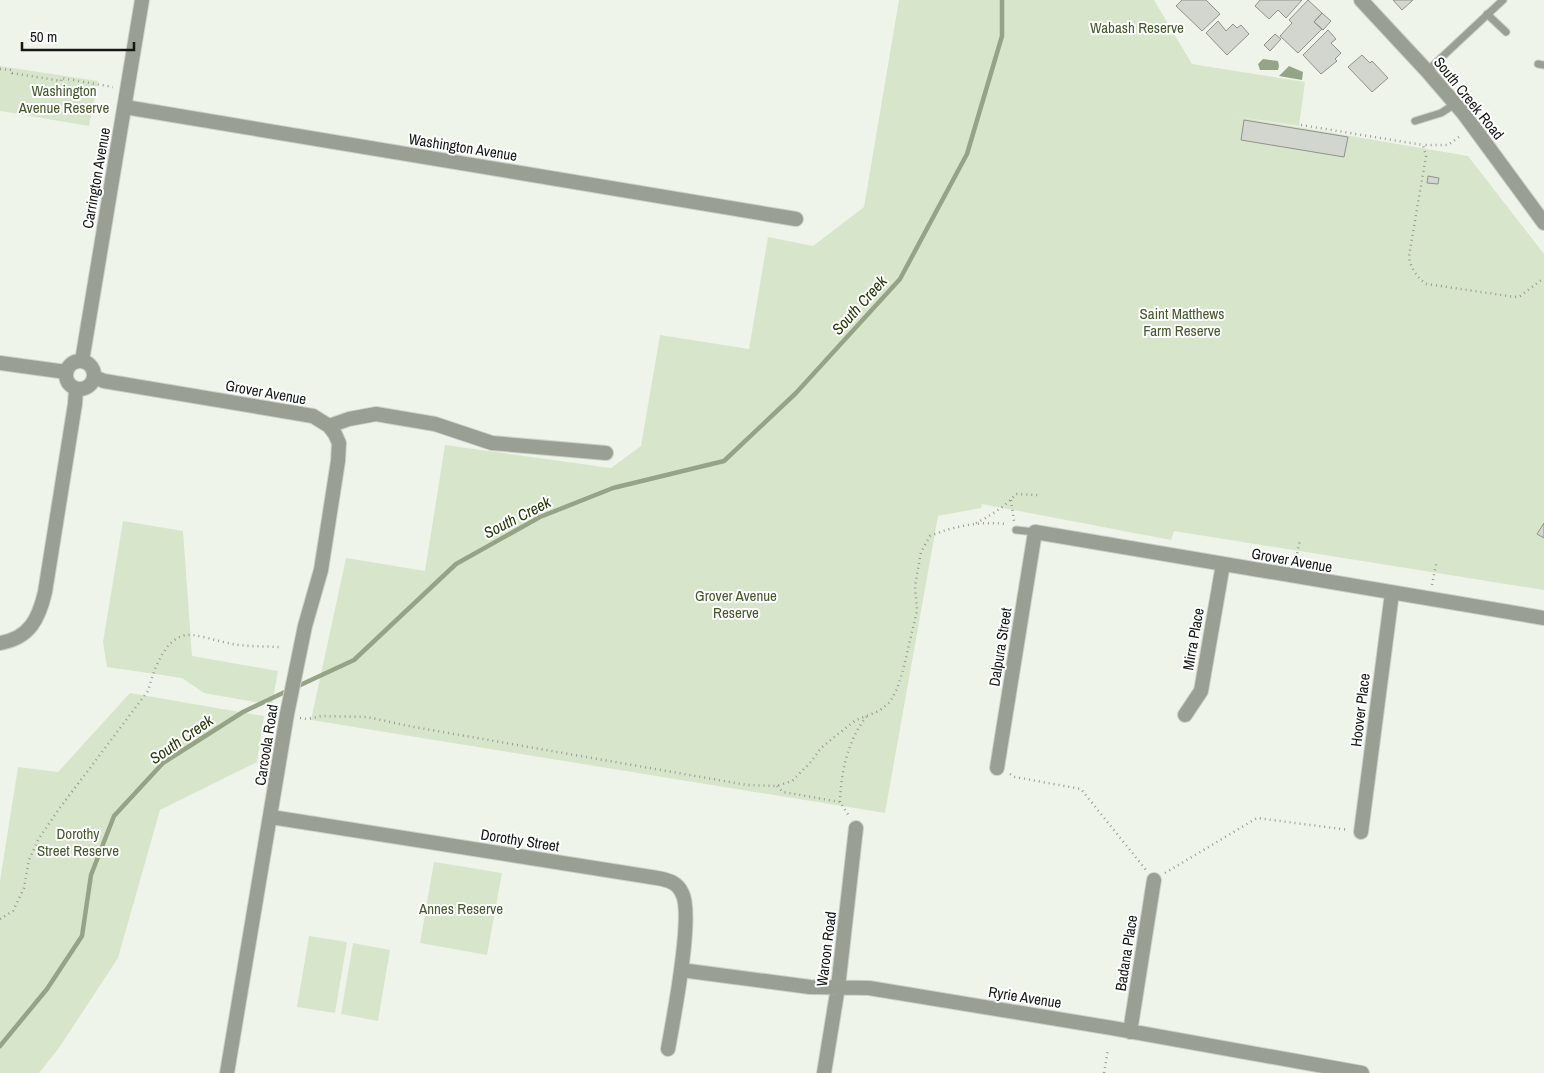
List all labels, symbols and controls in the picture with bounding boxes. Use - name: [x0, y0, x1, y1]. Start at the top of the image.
- park label: Wabash Reserve: [1090, 17, 1184, 38]
- scale bar: [22, 20, 135, 52]
- text: 50 m: [30, 26, 57, 47]
- street label: South Creek Road: [1429, 52, 1509, 144]
- park label: Washington Avenue Reserve: [18, 80, 110, 118]
- street label: Carrington Avenue: [77, 126, 115, 230]
- street label: Washington Avenue: [407, 128, 519, 166]
- water label: South Creek: [826, 270, 892, 339]
- park label: Saint Matthews Farm Reserve: [1140, 303, 1224, 341]
- street label: Grover Avenue: [224, 375, 308, 409]
- water label: South Creek: [480, 490, 555, 543]
- street label: Grover Avenue: [1250, 543, 1334, 577]
- park label: Grover Avenue Reserve: [695, 585, 777, 623]
- street label: Dalpura Street: [983, 606, 1017, 688]
- street label: Mirra Place: [1177, 606, 1209, 672]
- street label: Hoover Place: [1345, 672, 1375, 748]
- street label: Carcoola Road: [249, 703, 283, 787]
- water label: South Creek: [145, 709, 218, 769]
- park label: Dorothy Street Reserve: [37, 823, 119, 861]
- street label: Dorothy Street: [479, 823, 561, 857]
- park label: Annes Reserve: [418, 898, 503, 919]
- street label: Waroon Road: [811, 910, 841, 988]
- street label: Badana Place: [1110, 913, 1142, 992]
- street label: Ryrie Avenue: [987, 981, 1063, 1013]

